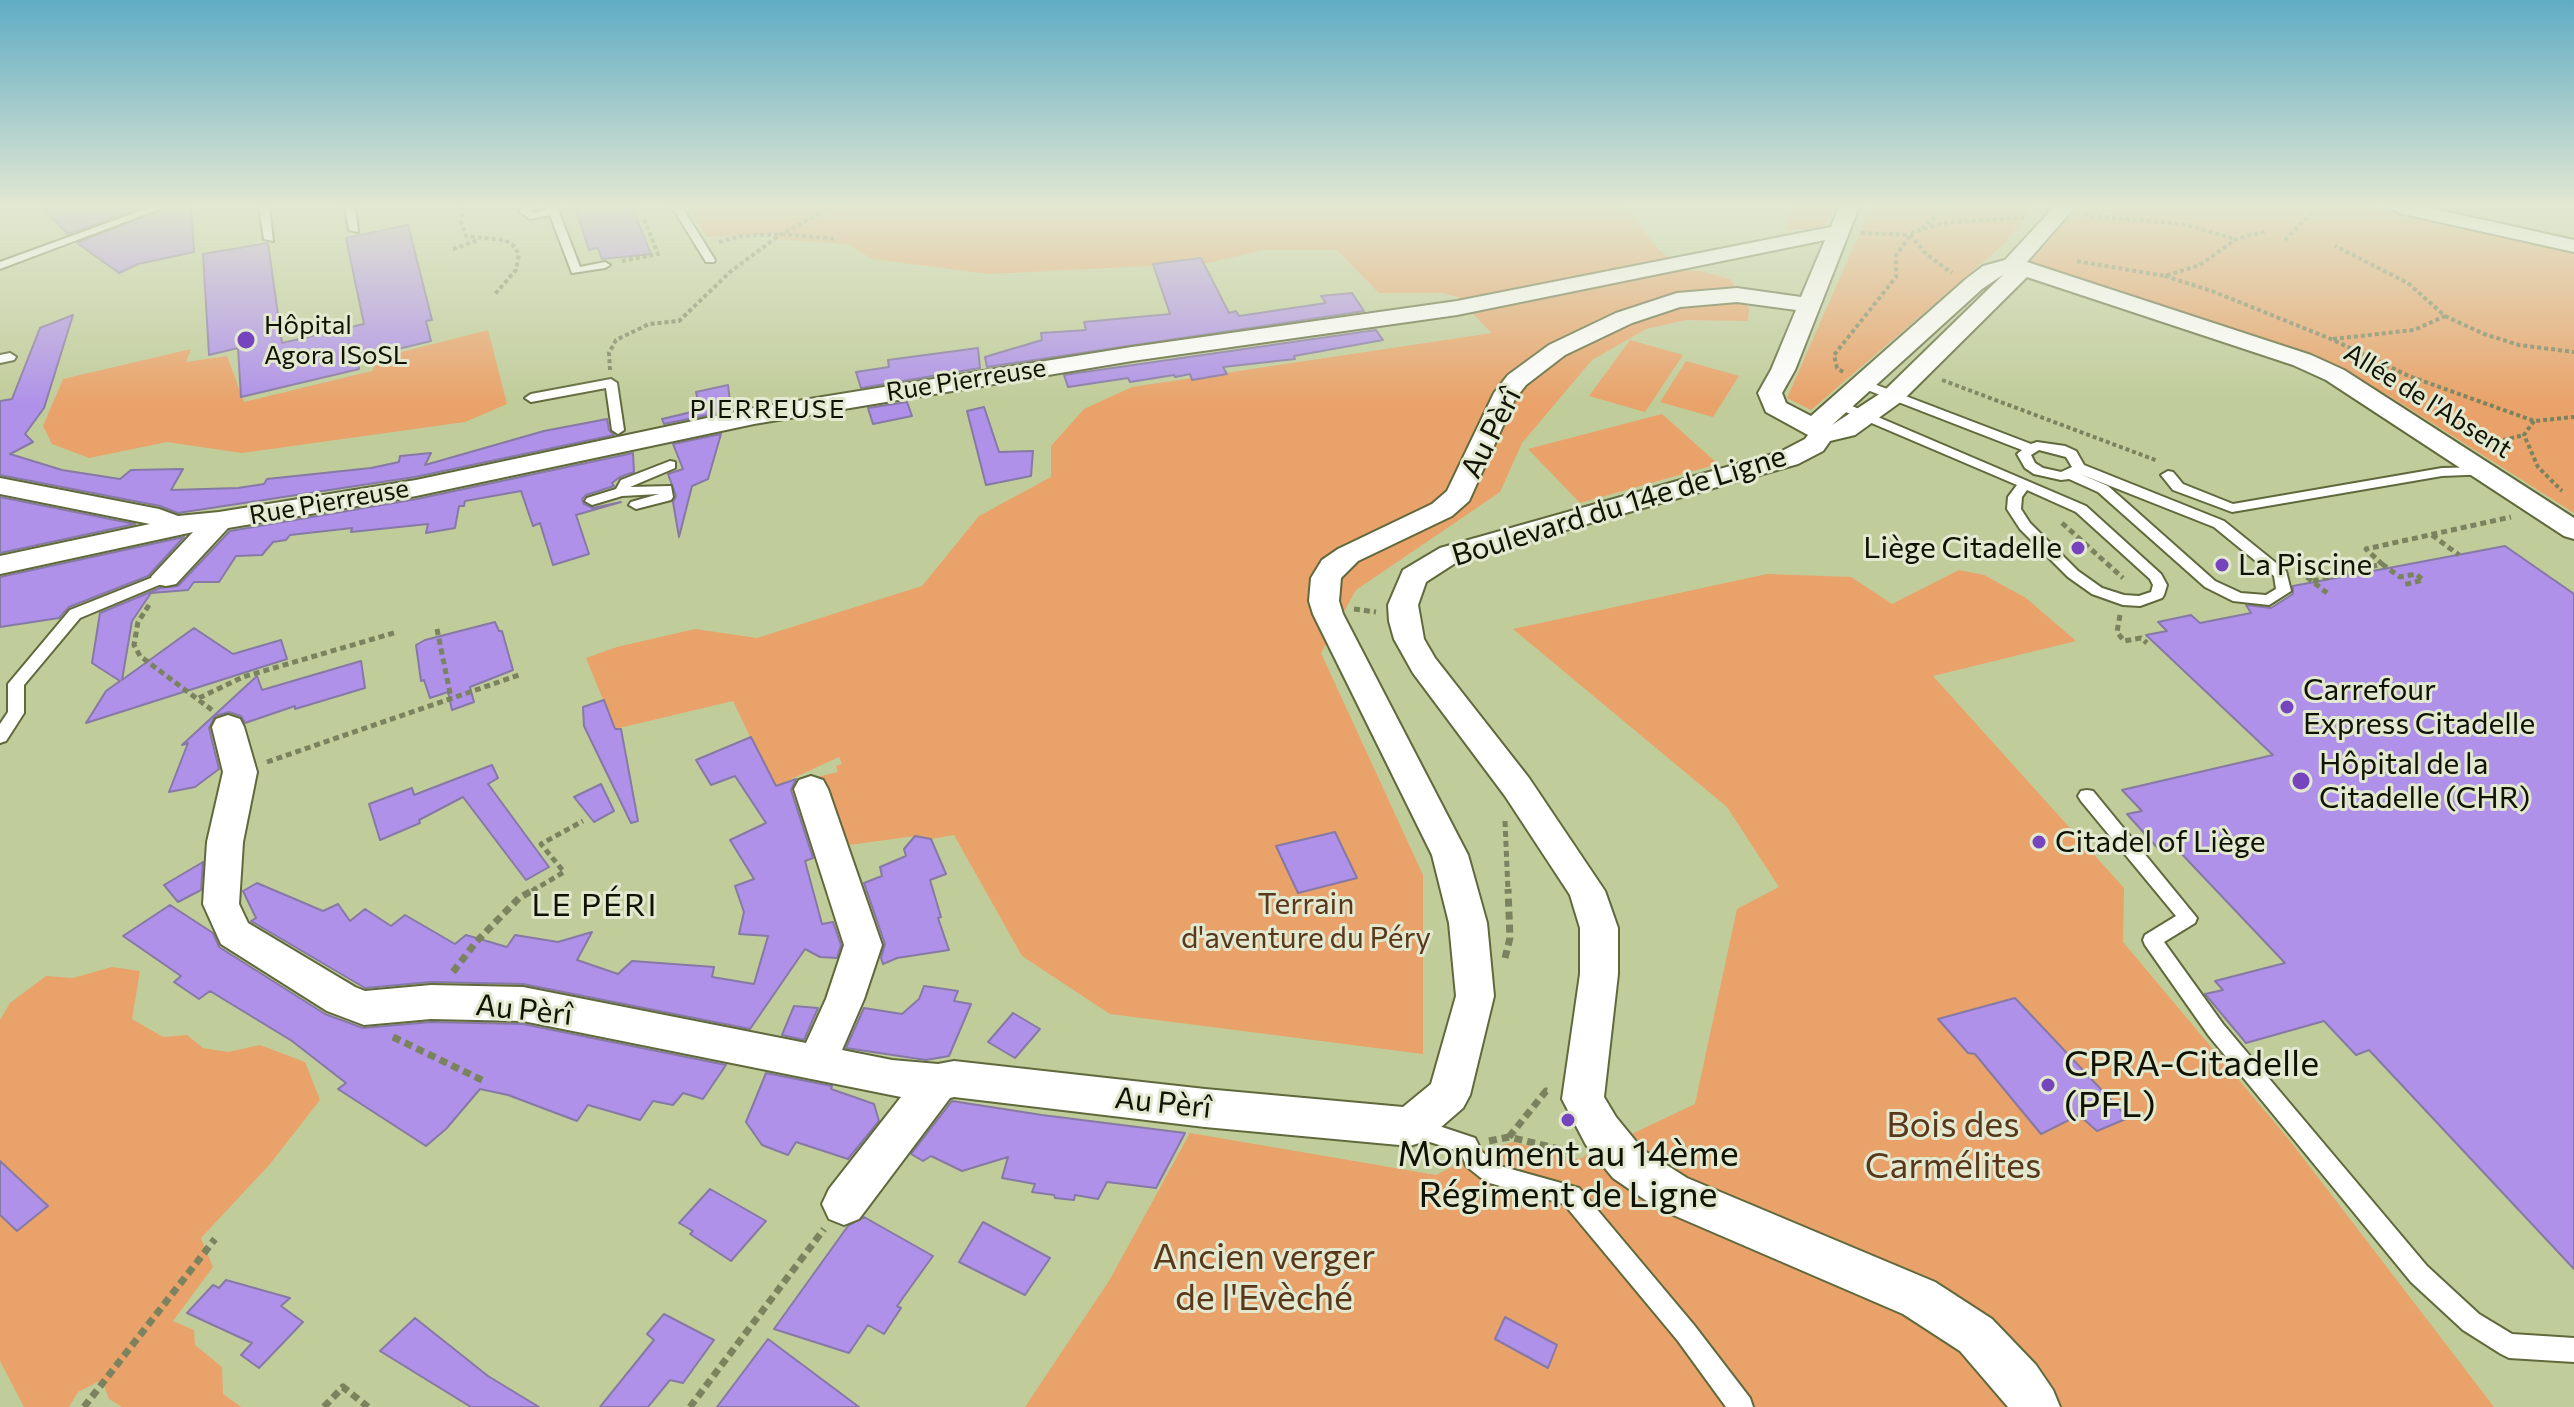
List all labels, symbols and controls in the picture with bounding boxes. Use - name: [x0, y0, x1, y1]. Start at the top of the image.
- place label: Hôpital Agora ISoSL: [264, 309, 408, 370]
- marker: Hôpital Agora ISoSL: [235, 329, 257, 351]
- street label: Allée de l'Absent: [2338, 337, 2518, 465]
- street label: Rue Pierreuse: [884, 352, 1048, 408]
- street label: Au Pèrî: [1453, 382, 1529, 484]
- district label: PIERREUSE: [690, 393, 846, 425]
- street label: Boulevard du 14e de Ligne: [1447, 438, 1791, 574]
- street label: Rue Pierreuse: [247, 473, 411, 531]
- place label: Liège Citadelle: [1863, 530, 2062, 566]
- marker: Liège Citadelle: [2069, 539, 2087, 557]
- place label: La Piscine: [2238, 547, 2372, 583]
- marker: La Piscine: [2213, 556, 2231, 574]
- place label: Carrefour Express Citadelle: [2303, 672, 2535, 742]
- marker: Carrefour Express Citadelle: [2278, 698, 2296, 716]
- place label: Hôpital de la Citadelle (CHR): [2319, 746, 2530, 816]
- marker: Hôpital de la Citadelle (CHR): [2290, 770, 2312, 792]
- place label: Citadel of Liège: [2055, 824, 2266, 860]
- marker: Citadel of Liège: [2030, 833, 2048, 851]
- district label: LE PÉRI: [532, 886, 658, 924]
- park label: Terrain d'aventure du Péry: [1181, 886, 1431, 956]
- street label: Au Pèrî: [474, 987, 574, 1033]
- place label: CPRA-Citadelle (PFL): [2064, 1042, 2319, 1127]
- marker: CPRA-Citadelle (PFL): [2039, 1076, 2057, 1094]
- street label: Au Pèrî: [1113, 1080, 1213, 1126]
- park label: Bois des Carmélites: [1865, 1103, 2041, 1188]
- marker: Monument au 14ème Régiment de Ligne: [1559, 1111, 1577, 1129]
- place label: Monument au 14ème Régiment de Ligne: [1397, 1132, 1739, 1217]
- park label: Ancien verger de l'Evèché: [1153, 1235, 1375, 1320]

